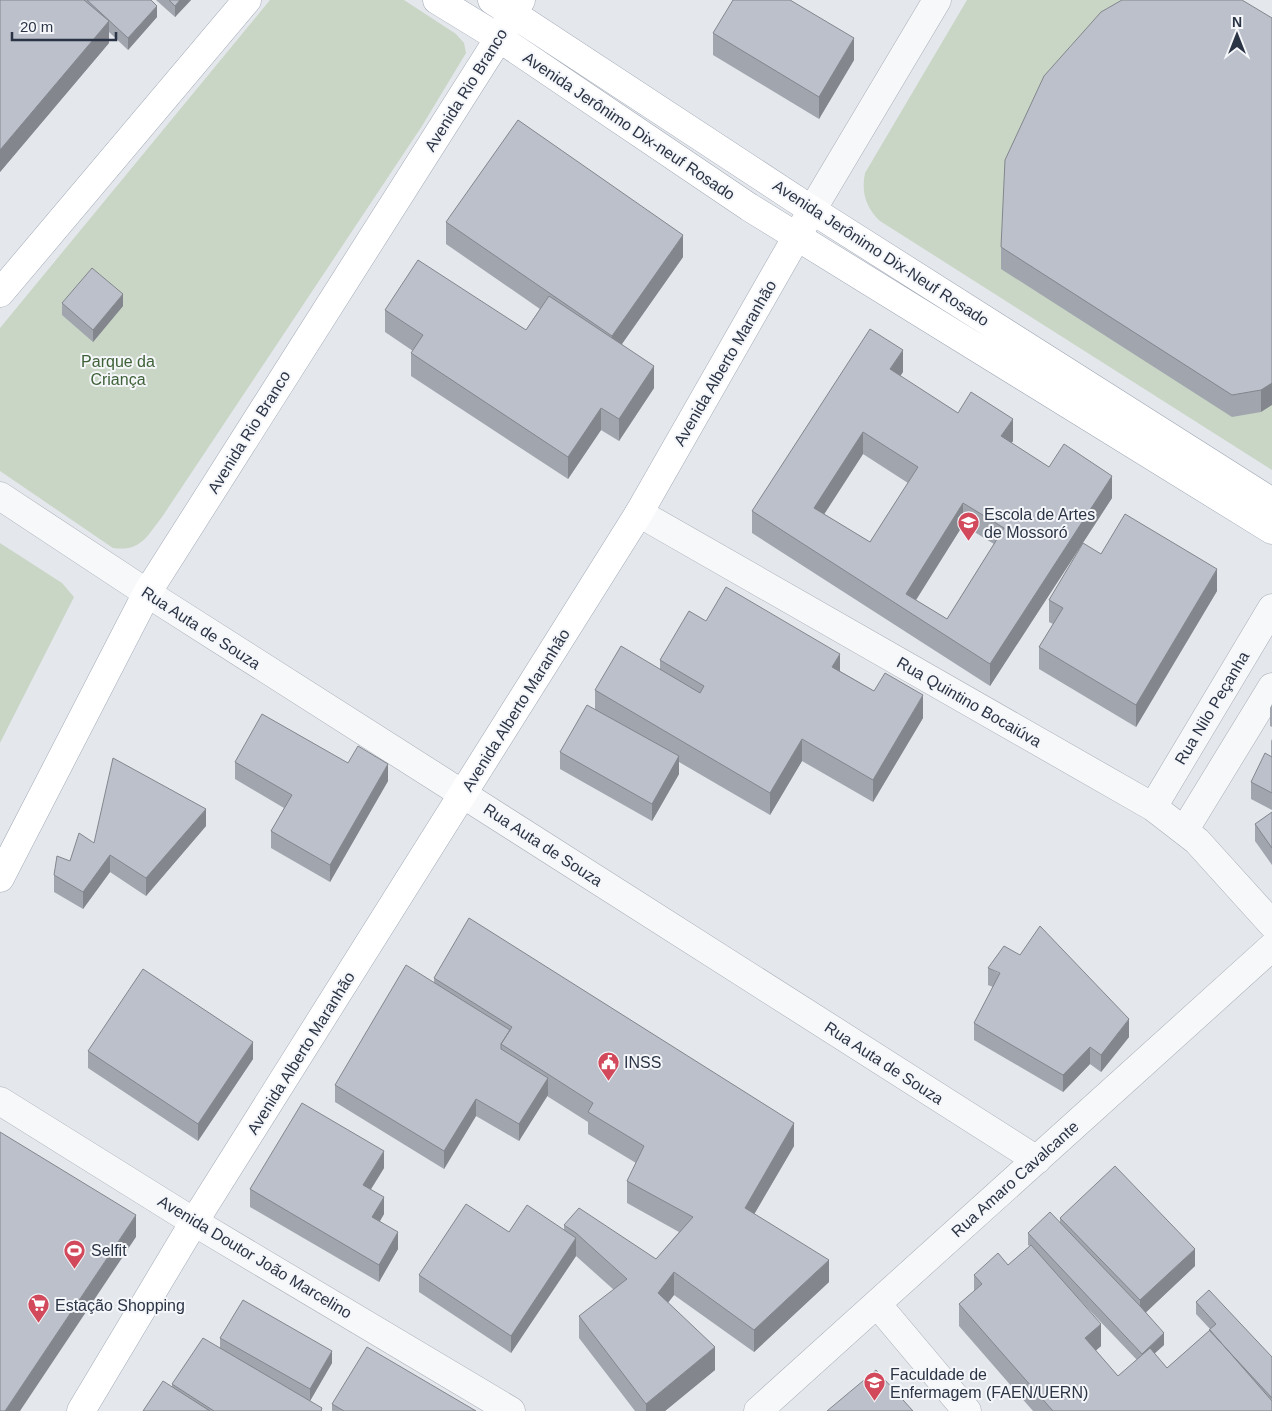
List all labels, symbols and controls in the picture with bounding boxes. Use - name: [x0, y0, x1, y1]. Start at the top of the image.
- scale bar: [12, 10, 116, 42]
- north arrow: [1212, 10, 1262, 60]
- text: N: [1232, 14, 1242, 30]
- text: 20 m: [20, 18, 53, 35]
- street label: Avenida Rio Branco: [421, 26, 511, 154]
- street label: Avenida Jerônimo Dix-neuf Rosado: [520, 49, 738, 203]
- street label: Avenida Jerônimo Dix-Neuf Rosado: [770, 177, 992, 329]
- street label: Avenida Alberto Maranhão: [671, 277, 779, 449]
- park label: Parque da Criança: [81, 353, 155, 388]
- street label: Avenida Rio Branco: [204, 368, 294, 496]
- place label: Escola de Artes de Mossoró: [984, 506, 1095, 541]
- school or university icon: Escola de Artes de Mossoró: [956, 511, 980, 542]
- street label: Rua Auta de Souza: [139, 583, 264, 673]
- street label: Avenida Alberto Maranhão: [459, 626, 573, 794]
- street label: Rua Nilo Peçanha: [1172, 648, 1253, 768]
- street label: Rua Quintino Bocaiúva: [894, 654, 1044, 750]
- street label: Rua Auta de Souza: [481, 800, 606, 890]
- street label: Avenida Alberto Maranhão: [244, 969, 358, 1137]
- street label: Rua Auta de Souza: [822, 1018, 947, 1108]
- public building icon: INSS: [596, 1050, 620, 1081]
- place label: INSS: [624, 1054, 661, 1071]
- street label: Rua Amaro Cavalcante: [948, 1118, 1082, 1240]
- street label: Avenida Doutor João Marcelino: [155, 1192, 355, 1322]
- sports icon: Selfit: [63, 1238, 87, 1269]
- place label: Selfit: [91, 1242, 127, 1259]
- supermarket icon: Estação Shopping: [27, 1293, 51, 1324]
- place label: Estação Shopping: [55, 1297, 185, 1314]
- place label: Faculdade de Enfermagem (FAEN/UERN): [890, 1366, 1088, 1401]
- school or university icon: Faculdade de Enfermagem (FAEN/UERN): [862, 1371, 886, 1402]

